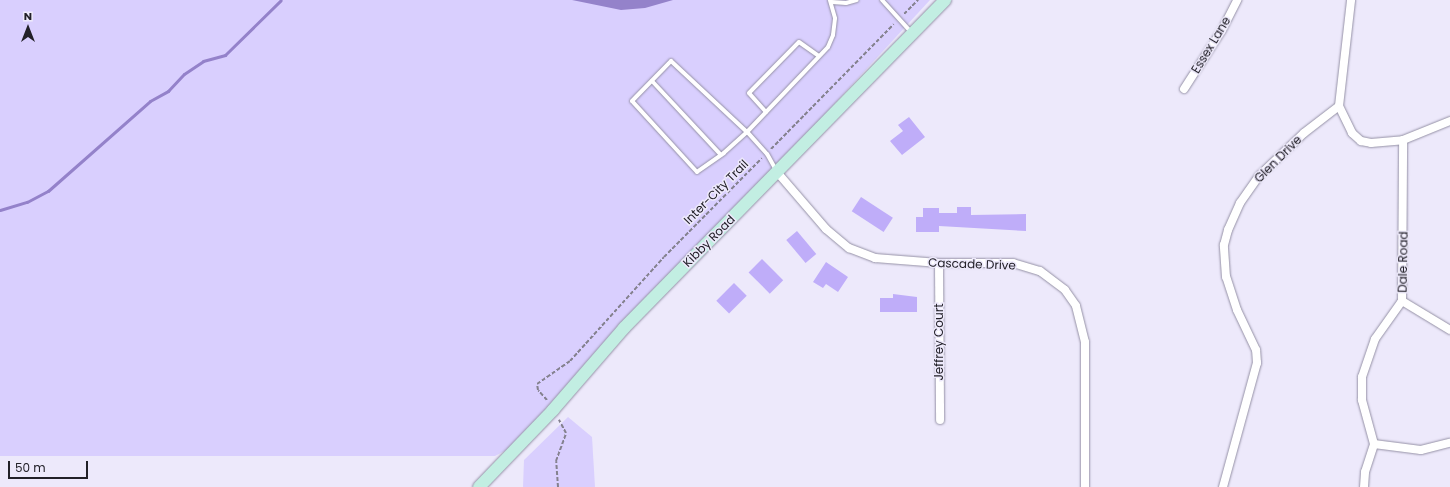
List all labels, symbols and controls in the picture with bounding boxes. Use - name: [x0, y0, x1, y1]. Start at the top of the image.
- north arrow: [8, 8, 48, 48]
- text: N: [24, 8, 32, 24]
- street label: Essex Lane: [1188, 14, 1234, 76]
- street label: Glen Drive: [1251, 132, 1305, 186]
- street label: Inter-City Trail: [681, 157, 751, 227]
- street label: Kibby Road: [680, 212, 738, 270]
- street label: Dale Road: [1395, 231, 1411, 293]
- street label: Cascade Drive: [928, 255, 1016, 273]
- street label: Jeffrey Court: [932, 303, 946, 381]
- scale bar: [10, 453, 90, 479]
- text: 50 m: [15, 459, 46, 476]

